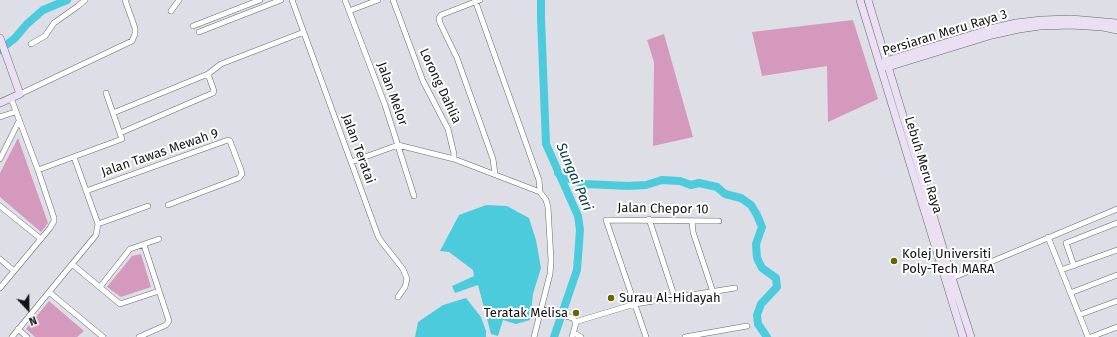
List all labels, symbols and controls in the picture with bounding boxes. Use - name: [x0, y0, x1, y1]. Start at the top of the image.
- street label: Persiaran Meru Raya 3: [881, 7, 1009, 59]
- street label: Lorong Dahlia: [416, 46, 464, 126]
- street label: Jalan Melor: [373, 60, 411, 128]
- street label: Jalan Teratai: [338, 112, 378, 186]
- street label: Lebuh Meru Raya: [901, 115, 945, 215]
- street label: Jalan Tawas Mewah 9: [99, 126, 221, 180]
- water label: Sungai Pari: [552, 140, 596, 214]
- street label: Jalan Chepor 10: [617, 200, 709, 218]
- place label: Kolej Universiti Poly-Tech MARA: [902, 246, 995, 277]
- marker: Kolej Universiti Poly-Tech MARA: [889, 256, 899, 266]
- north arrow: [8, 289, 48, 329]
- place label: Surau Al-Hidayah: [619, 290, 721, 306]
- marker: Surau Al-Hidayah: [606, 293, 616, 303]
- place label: Teratak Melisa: [484, 305, 568, 321]
- marker: Teratak Melisa: [571, 308, 581, 318]
- text: N: [27, 313, 39, 328]

